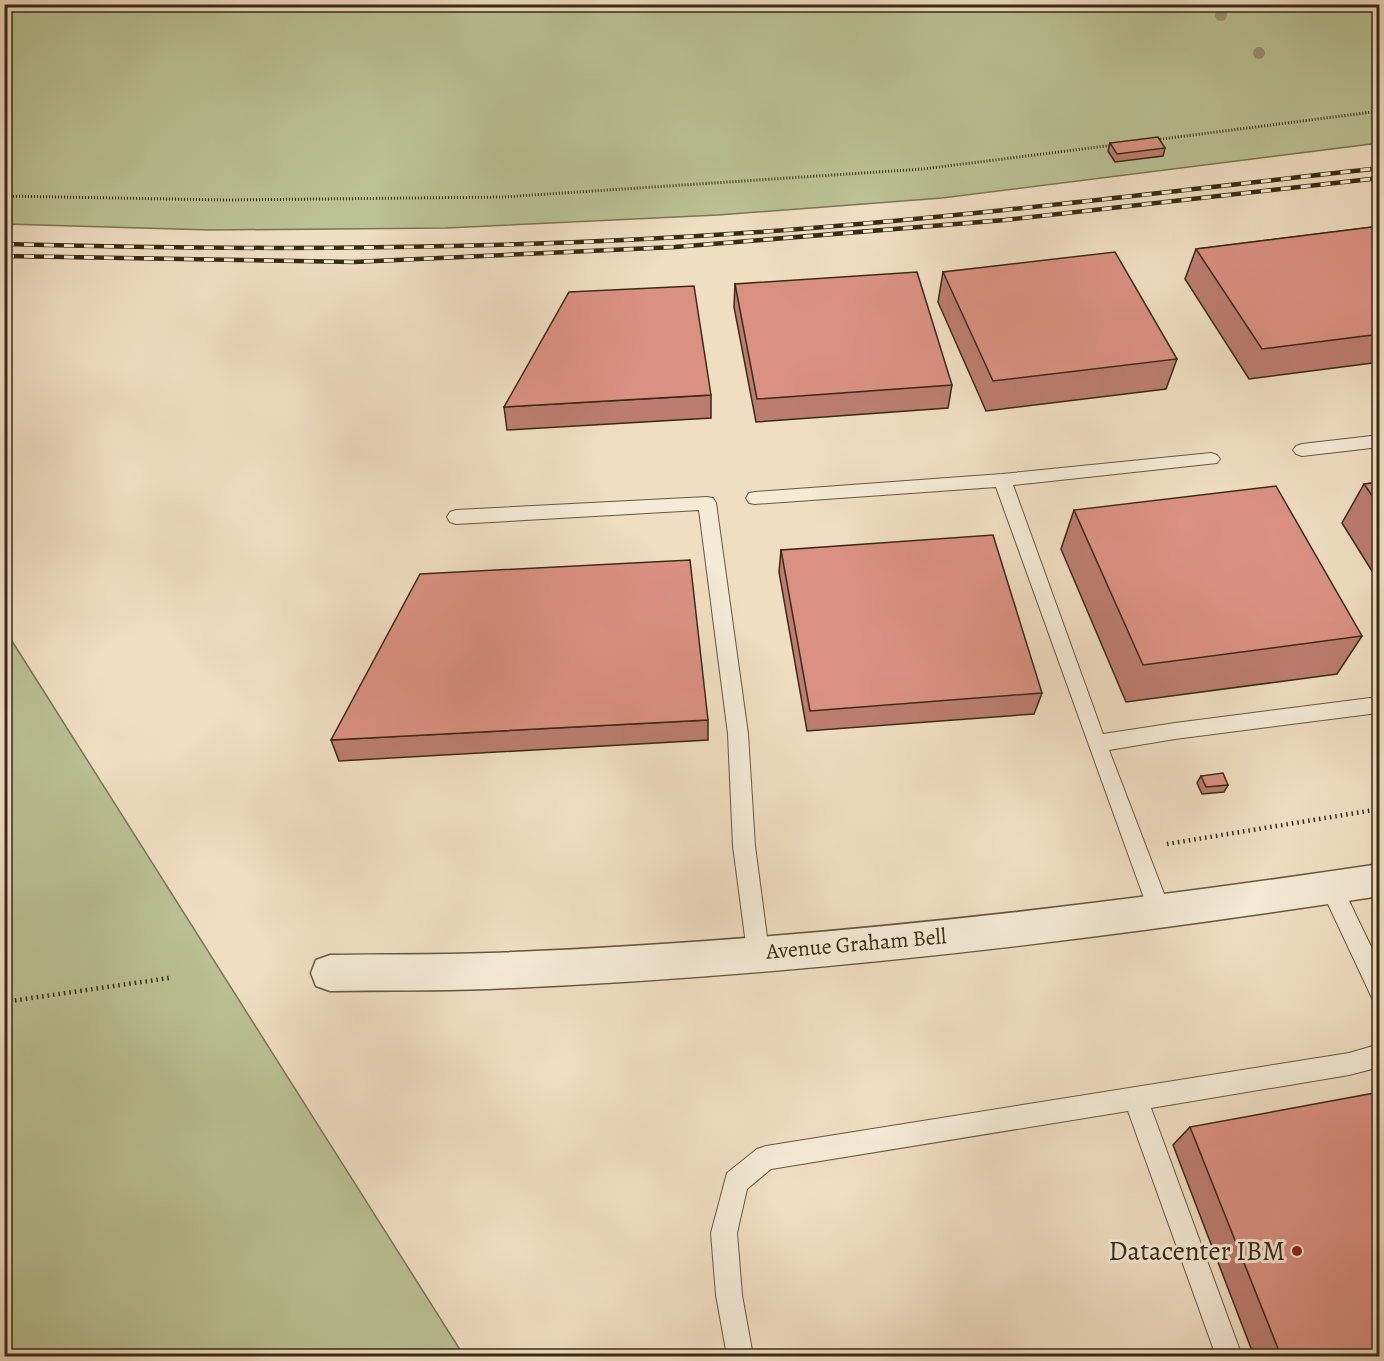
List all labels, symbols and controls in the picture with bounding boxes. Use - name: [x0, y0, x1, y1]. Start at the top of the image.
- street label: Avenue Graham Bell: [764, 921, 947, 967]
- place label: Datacenter IBM: [1109, 1233, 1285, 1269]
- marker: Datacenter IBM: [1290, 1244, 1304, 1258]

